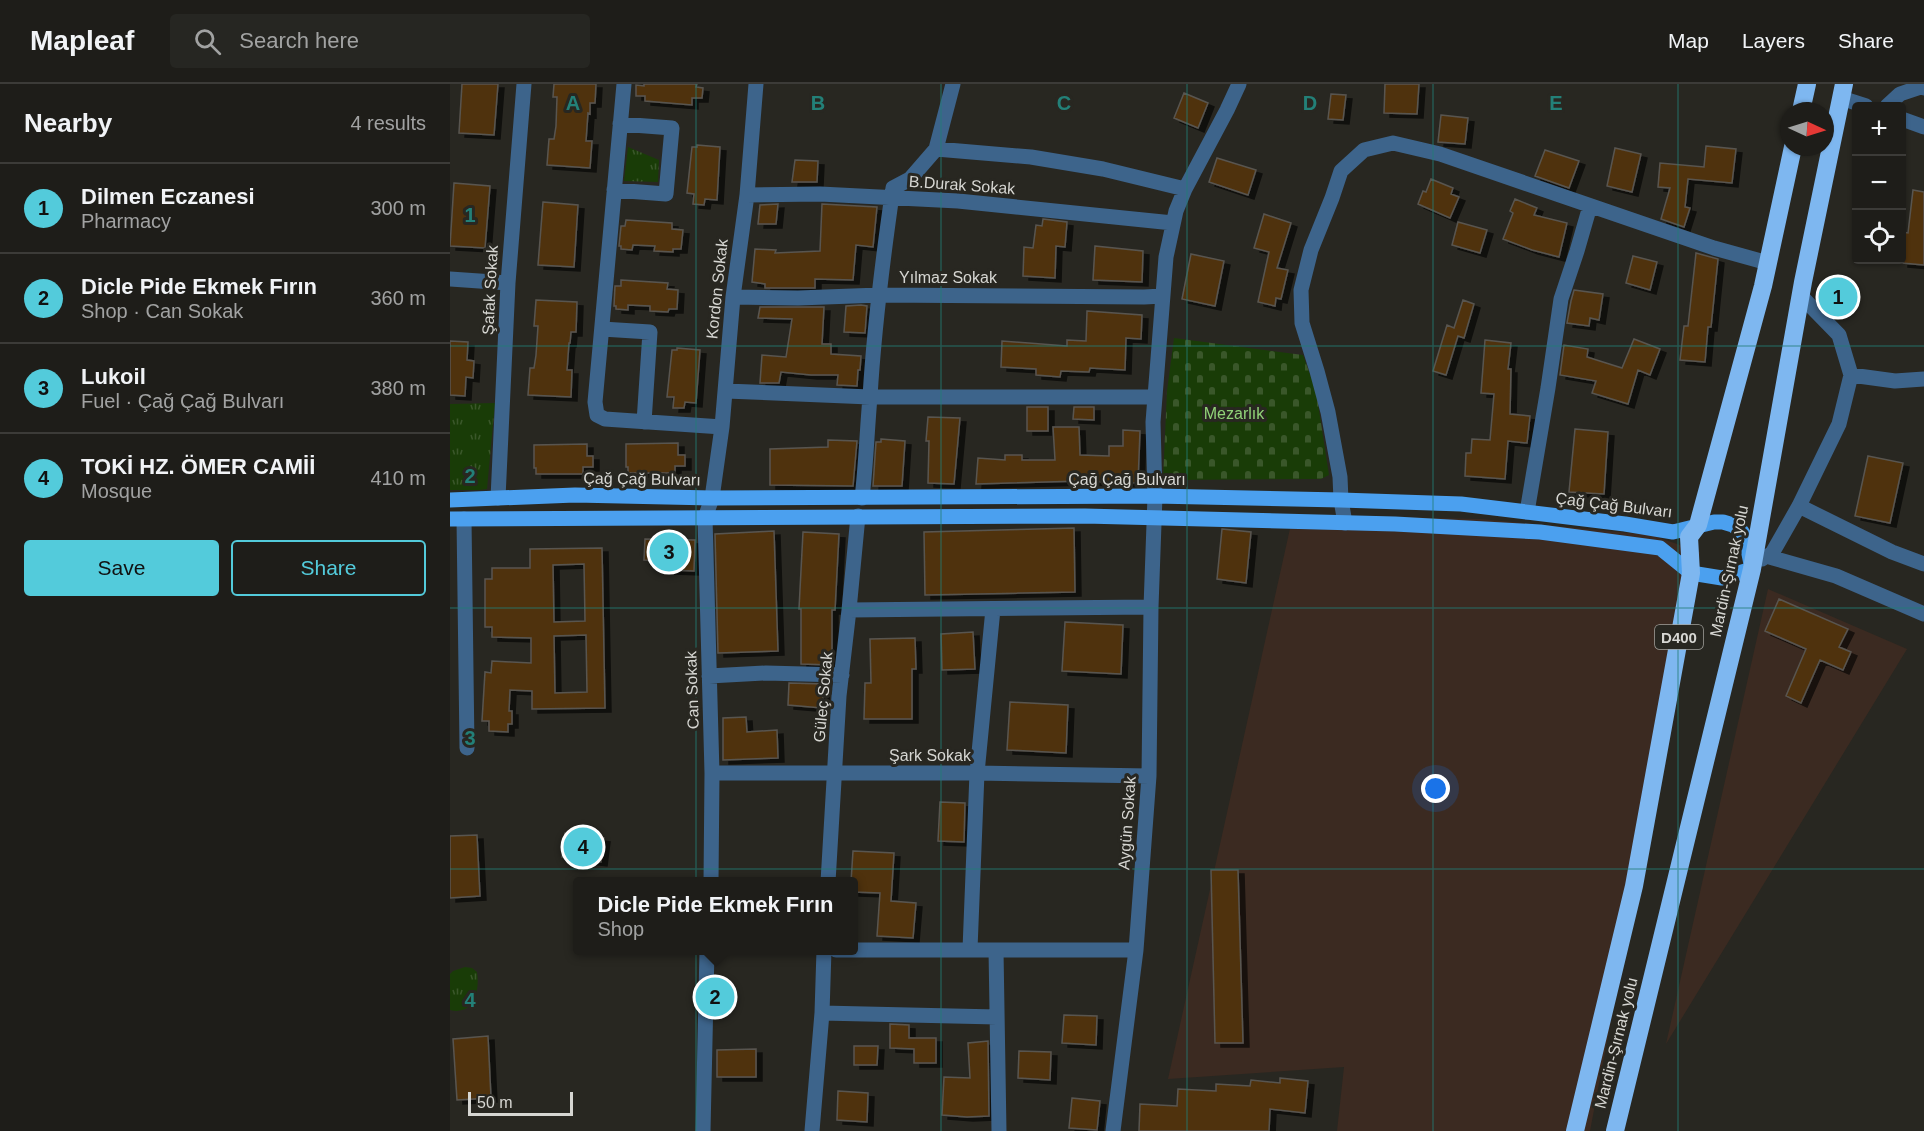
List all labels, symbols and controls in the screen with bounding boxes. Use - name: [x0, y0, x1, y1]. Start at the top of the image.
- search box: [170, 14, 590, 68]
- text: Mapleaf: [30, 25, 134, 56]
- icon: search: [191, 25, 224, 58]
- text: Search here: [239, 28, 359, 53]
- text: Map: [1668, 29, 1709, 52]
- text: Layers: [1742, 29, 1805, 52]
- text: Share: [1838, 29, 1894, 52]
- text: A: [566, 92, 580, 114]
- text: B: [811, 92, 825, 114]
- text: C: [1057, 92, 1071, 114]
- text: D: [1303, 92, 1317, 114]
- text: E: [1549, 92, 1563, 114]
- north arrow: [1780, 102, 1834, 156]
- map controls: [1852, 102, 1906, 264]
- button: +: [1852, 102, 1906, 156]
- text: Nearby: [24, 108, 112, 138]
- text: 4 results: [350, 112, 426, 134]
- button: −: [1852, 156, 1906, 210]
- street label: B.Durak Sokak: [908, 173, 1017, 197]
- text: Dilmen Eczanesi: [81, 184, 255, 209]
- text: 1: [38, 197, 49, 219]
- text: 300 m: [370, 197, 426, 219]
- text: 1: [464, 204, 476, 226]
- text: Pharmacy: [81, 210, 171, 232]
- button: locate: [1852, 210, 1906, 264]
- street label: Kordon Sokak: [703, 237, 731, 340]
- street label: Şafak Sokak: [479, 244, 501, 335]
- street label: Yılmaz Sokak: [899, 269, 998, 286]
- text: Dicle Pide Ekmek Fırın: [81, 274, 317, 299]
- pin: 1: [1818, 274, 1858, 320]
- text: 2: [38, 287, 49, 309]
- text: 360 m: [370, 287, 426, 309]
- text: Shop · Can Sokak: [81, 300, 243, 322]
- text: Lukoil: [81, 364, 146, 389]
- text: 3: [38, 377, 49, 399]
- text: 380 m: [370, 377, 426, 399]
- text: Fuel · Çağ Çağ Bulvarı: [81, 390, 284, 412]
- park label: Mezarlık: [1204, 405, 1265, 422]
- text: TOKİ HZ. ÖMER CAMİİ: [81, 454, 315, 479]
- text: 2: [464, 465, 476, 487]
- text: 4: [38, 467, 49, 489]
- text: 410 m: [370, 467, 426, 489]
- street label: Çağ Çağ Bulvarı: [583, 469, 701, 489]
- street label: Çağ Çağ Bulvarı: [1068, 471, 1186, 488]
- text: Mosque: [81, 480, 152, 502]
- street label: Çağ Çağ Bulvarı: [1555, 489, 1673, 521]
- street label: Mardin-Şırnak yolu: [1707, 504, 1751, 638]
- pin: 3: [650, 530, 688, 574]
- button: Save: [24, 540, 219, 596]
- button: Share: [231, 540, 426, 596]
- road number: D400: [1655, 625, 1703, 649]
- street label: Can Sokak: [682, 650, 702, 729]
- street label: Güleç Sokak: [811, 650, 836, 743]
- text: 3: [464, 727, 476, 749]
- street label: Şark Sokak: [889, 747, 972, 764]
- your location: [1421, 774, 1450, 803]
- street label: Aygün Sokak: [1115, 775, 1139, 870]
- pin: 4: [564, 824, 602, 870]
- popup: [573, 877, 858, 955]
- text: Dicle Pide Ekmek Fırın: [598, 892, 833, 917]
- text: Shop: [598, 918, 644, 940]
- pin: 2: [696, 974, 734, 1020]
- street label: Mardin-Şırnak yolu: [1592, 976, 1640, 1110]
- text: 4: [464, 989, 476, 1011]
- scale bar: [468, 1089, 573, 1116]
- text: 50 m: [477, 1094, 513, 1111]

